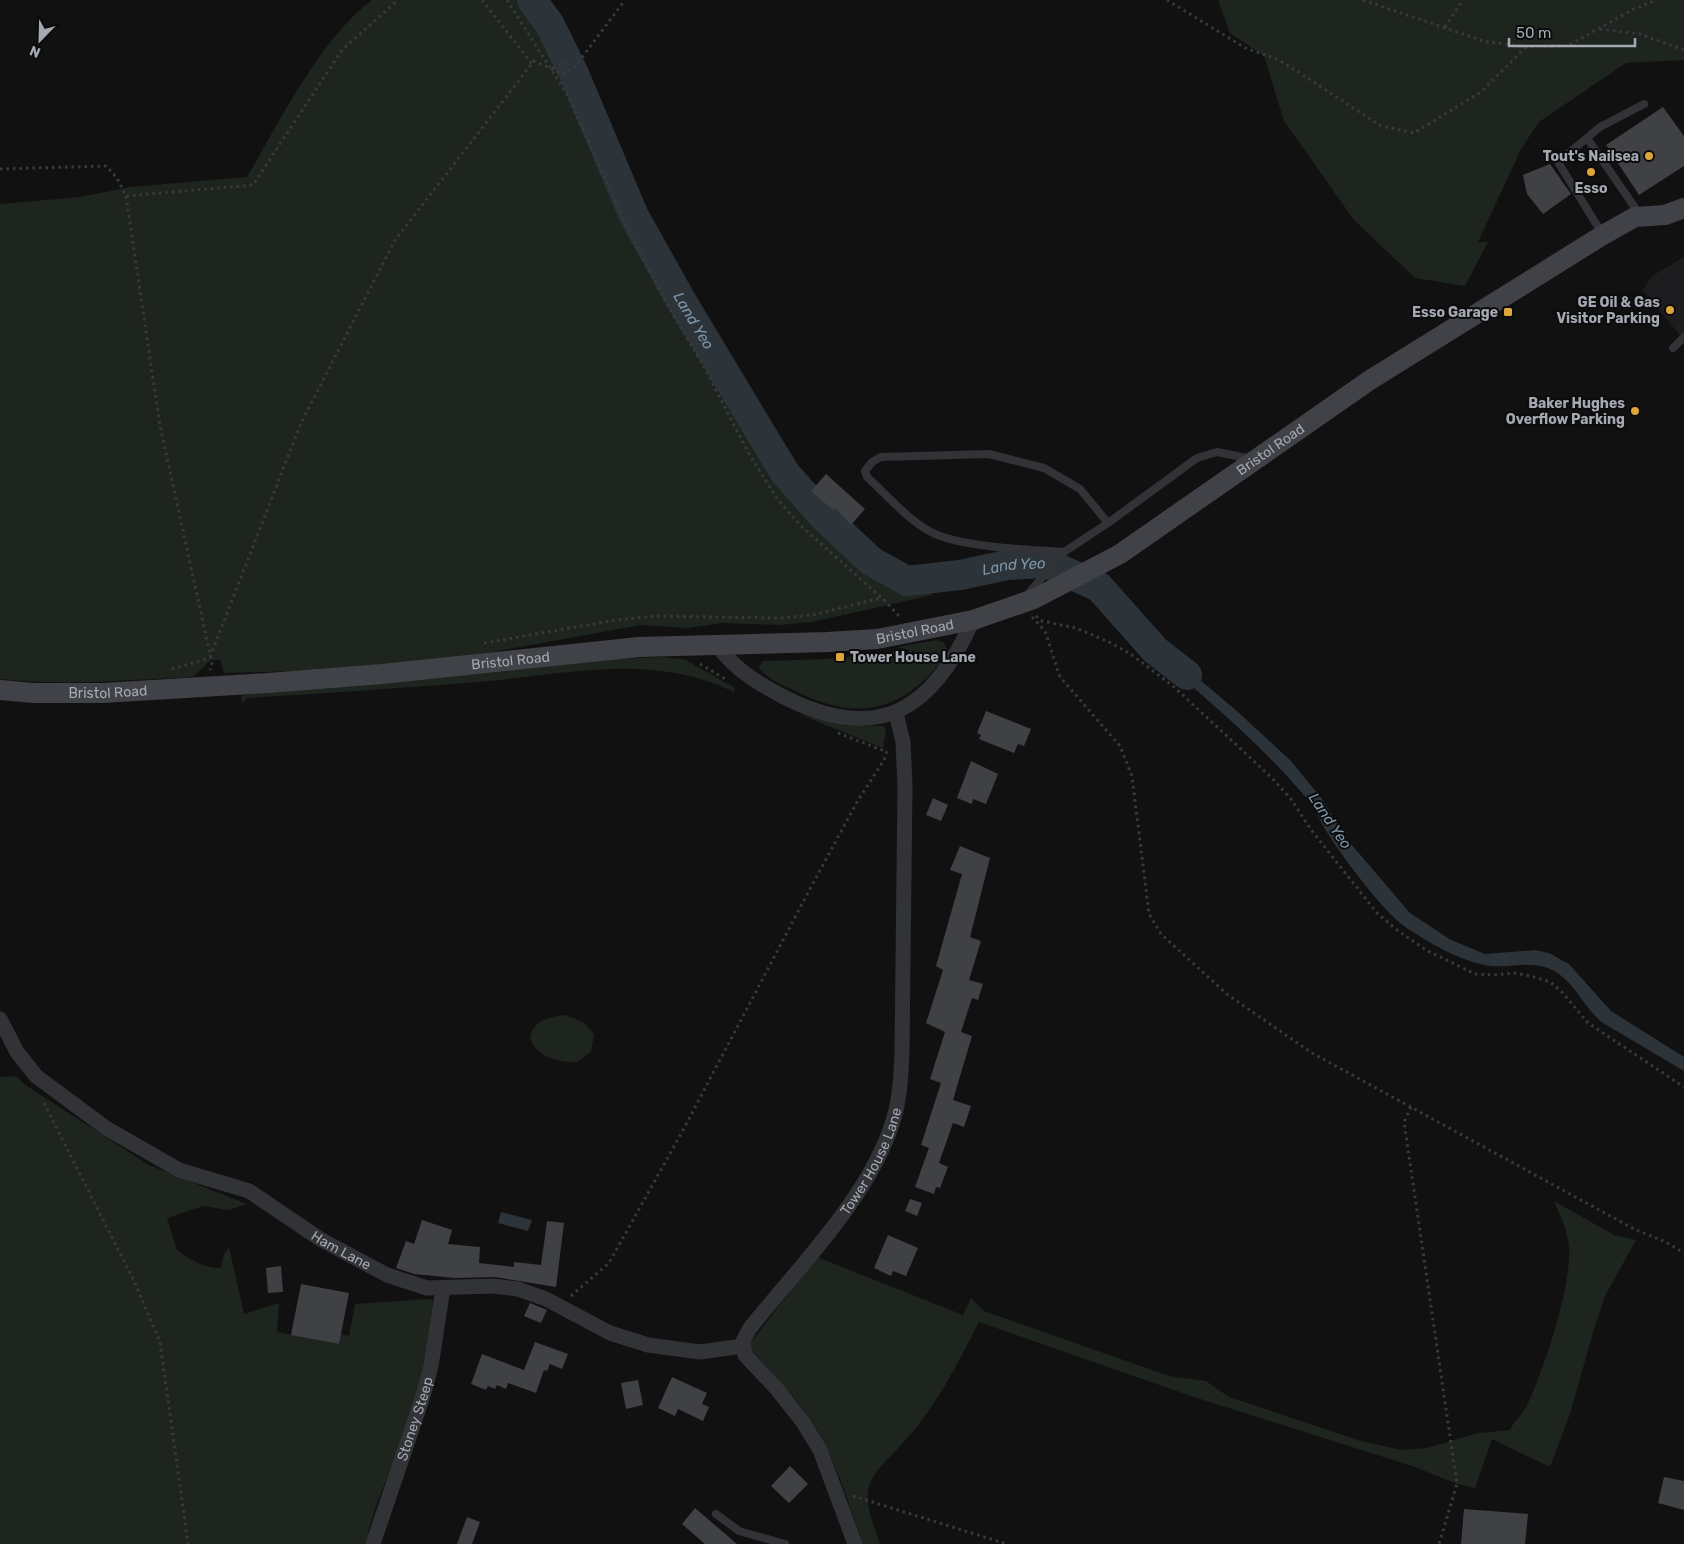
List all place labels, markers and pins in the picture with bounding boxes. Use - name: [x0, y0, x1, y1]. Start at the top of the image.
- place label: Tout's Nailsea: [1543, 148, 1639, 165]
- marker: Tout's Nailsea: [1643, 150, 1655, 162]
- marker: Esso: [1585, 166, 1597, 178]
- place label: Esso: [1575, 180, 1607, 197]
- place label: GE Oil & Gas Visitor Parking: [1557, 294, 1660, 327]
- place label: Esso Garage: [1412, 304, 1498, 321]
- marker: GE Oil & Gas Visitor Parking: [1664, 304, 1676, 316]
- marker: Esso Garage: [1502, 306, 1514, 318]
- place label: Baker Hughes Overflow Parking: [1506, 395, 1625, 428]
- marker: Baker Hughes Overflow Parking: [1629, 405, 1641, 417]
- place label: Tower House Lane: [850, 649, 976, 666]
- marker: Tower House Lane: [834, 651, 846, 663]

